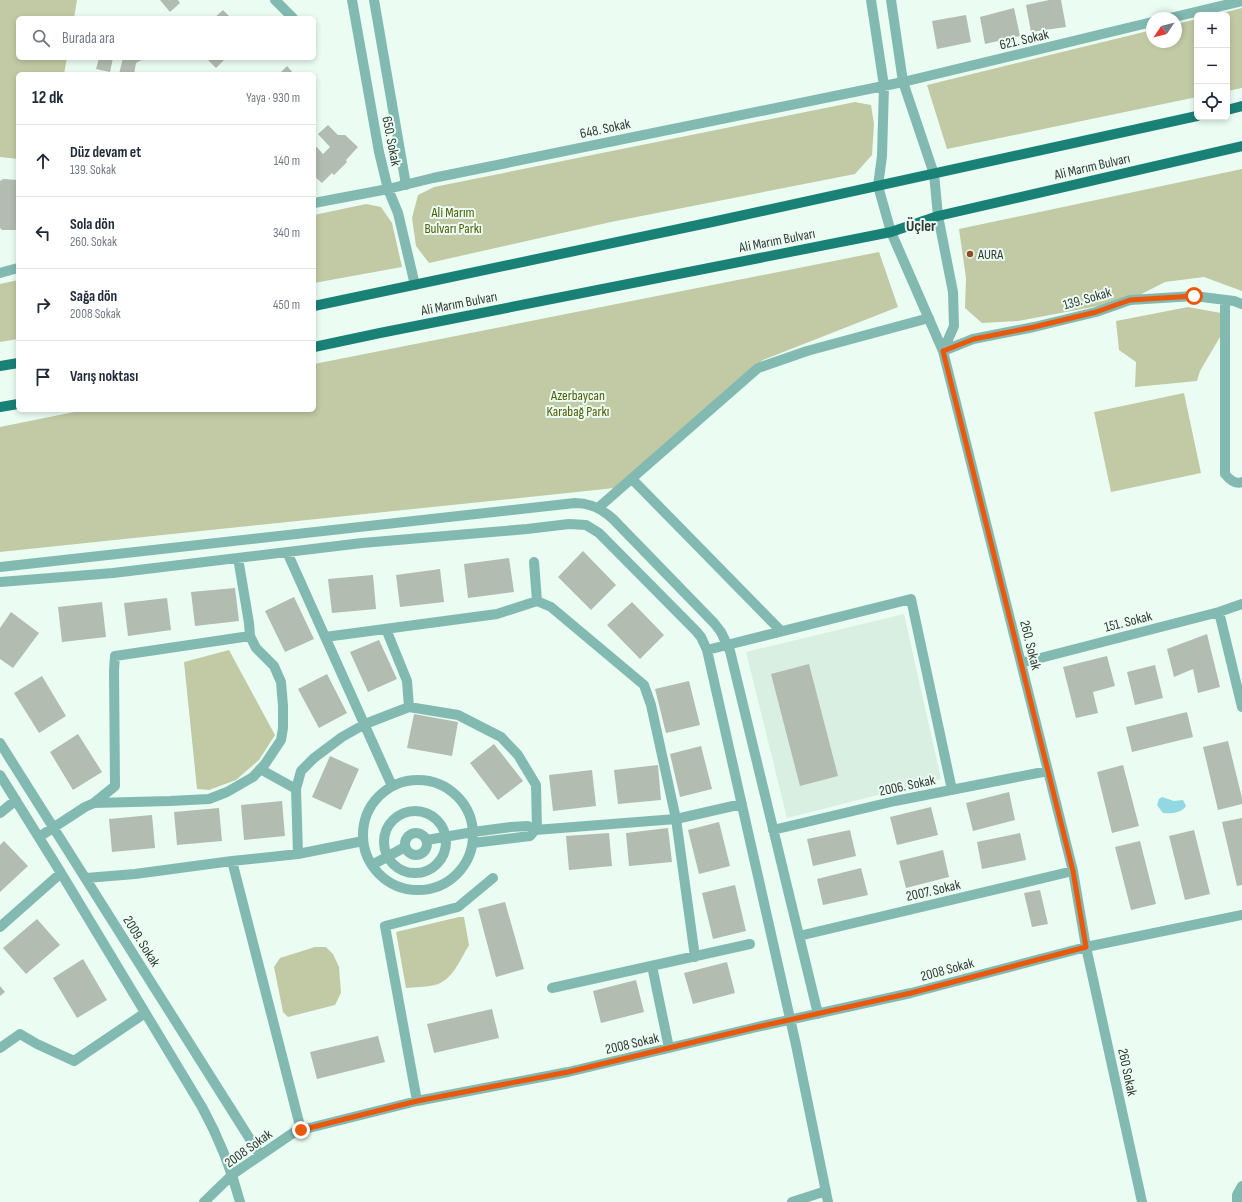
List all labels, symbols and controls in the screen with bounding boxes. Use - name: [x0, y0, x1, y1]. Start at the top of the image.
- north arrow: [1146, 12, 1182, 48]
- map controls: [1194, 12, 1230, 120]
- button: +: [1194, 12, 1230, 48]
- search box: [16, 16, 316, 60]
- street label: 621. Sokak: [998, 25, 1051, 53]
- icon: search: [30, 27, 52, 49]
- text: Burada ara: [62, 29, 115, 48]
- button: −: [1194, 48, 1230, 84]
- button: locate: [1194, 84, 1230, 120]
- text: 12 dk: [32, 88, 64, 108]
- text: Yaya · 930 m: [246, 90, 300, 106]
- street label: 650. Sokak: [378, 115, 405, 168]
- street label: 648. Sokak: [578, 115, 632, 142]
- text: Düz devam et: [70, 143, 141, 162]
- icon: ahead: [32, 150, 54, 172]
- street label: Ali Marım Bulvarı: [1052, 150, 1132, 184]
- text: 140 m: [274, 153, 300, 169]
- text: 139. Sokak: [70, 162, 116, 178]
- park label: Ali Marım Bulvarı Parkı: [424, 204, 482, 237]
- text: Sola dön: [70, 215, 115, 234]
- district label: Üçler: [906, 217, 936, 236]
- icon: left: [32, 222, 54, 244]
- text: 340 m: [273, 225, 300, 241]
- street label: Ali Marım Bulvarı: [737, 225, 817, 256]
- text: 260. Sokak: [70, 234, 117, 250]
- place label: AURA: [977, 246, 1004, 263]
- marker: AURA: [965, 249, 975, 259]
- street label: 139. Sokak: [1061, 283, 1114, 313]
- text: Sağa dön: [70, 287, 117, 306]
- route start: [1185, 287, 1203, 305]
- street label: Ali Marım Bulvarı: [419, 288, 499, 319]
- icon: right: [32, 294, 54, 316]
- text: 450 m: [273, 297, 300, 313]
- text: 2008 Sokak: [70, 306, 121, 322]
- icon: arrive: [32, 366, 54, 388]
- text: Varış noktası: [70, 367, 138, 386]
- park label: Azerbaycan Karabağ Parkı: [547, 387, 609, 420]
- street label: 151. Sokak: [1102, 607, 1154, 636]
- street label: 260. Sokak: [1016, 619, 1045, 672]
- street label: 2006. Sokak: [878, 771, 937, 800]
- street label: 2007. Sokak: [904, 876, 963, 905]
- street label: 2009. Sokak: [119, 913, 164, 970]
- street label: 2008 Sokak: [919, 954, 976, 985]
- street label: 2008 Sokak: [604, 1029, 661, 1058]
- street label: 260 Sokak: [1114, 1047, 1141, 1098]
- route end: [292, 1121, 310, 1139]
- street label: 2008 Sokak: [221, 1125, 276, 1171]

